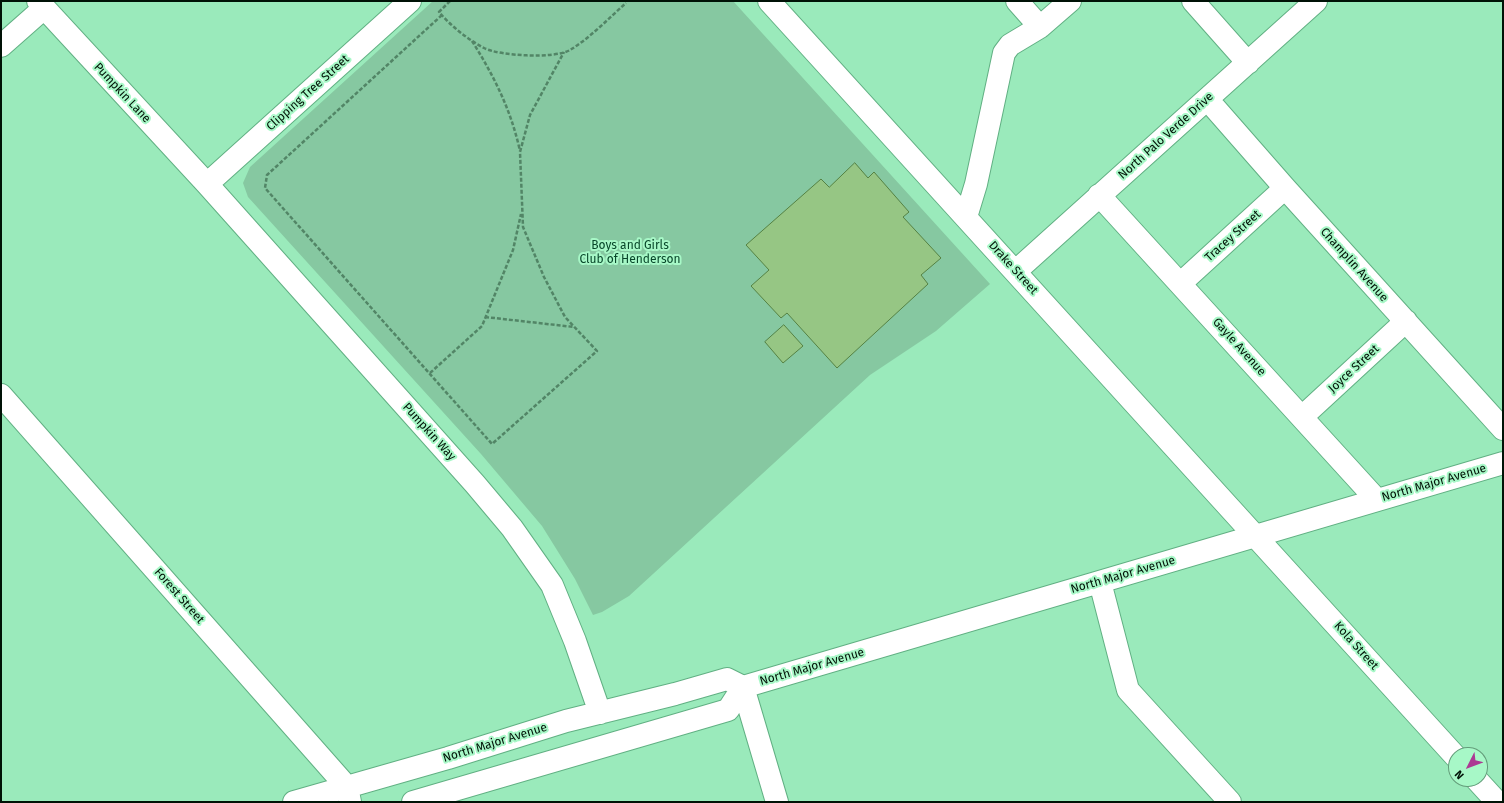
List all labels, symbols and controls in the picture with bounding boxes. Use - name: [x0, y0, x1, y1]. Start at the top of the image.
- street label: Clipping Tree Street: [264, 52, 352, 134]
- street label: Pumpkin Lane: [91, 60, 153, 126]
- street label: North Palo Verde Drive: [1115, 90, 1217, 182]
- street label: Tracey Street: [1202, 207, 1264, 265]
- street label: Champlin Avenue: [1317, 225, 1391, 305]
- street label: Drake Street: [985, 238, 1041, 298]
- park label: Boys and Girls Club of Henderson: [579, 239, 681, 267]
- street label: Gayle Avenue: [1209, 315, 1269, 379]
- street label: Joyce Street: [1326, 342, 1382, 396]
- street label: Pumpkin Way: [399, 400, 459, 464]
- street label: North Major Avenue: [1380, 461, 1488, 505]
- street label: North Major Avenue: [1069, 553, 1177, 597]
- street label: Forest Street: [151, 565, 207, 627]
- street label: Kola Street: [1331, 619, 1381, 673]
- street label: North Major Avenue: [758, 645, 866, 689]
- street label: North Major Avenue: [441, 720, 549, 766]
- north arrow: [1448, 747, 1488, 787]
- text: N: [1452, 768, 1467, 782]

